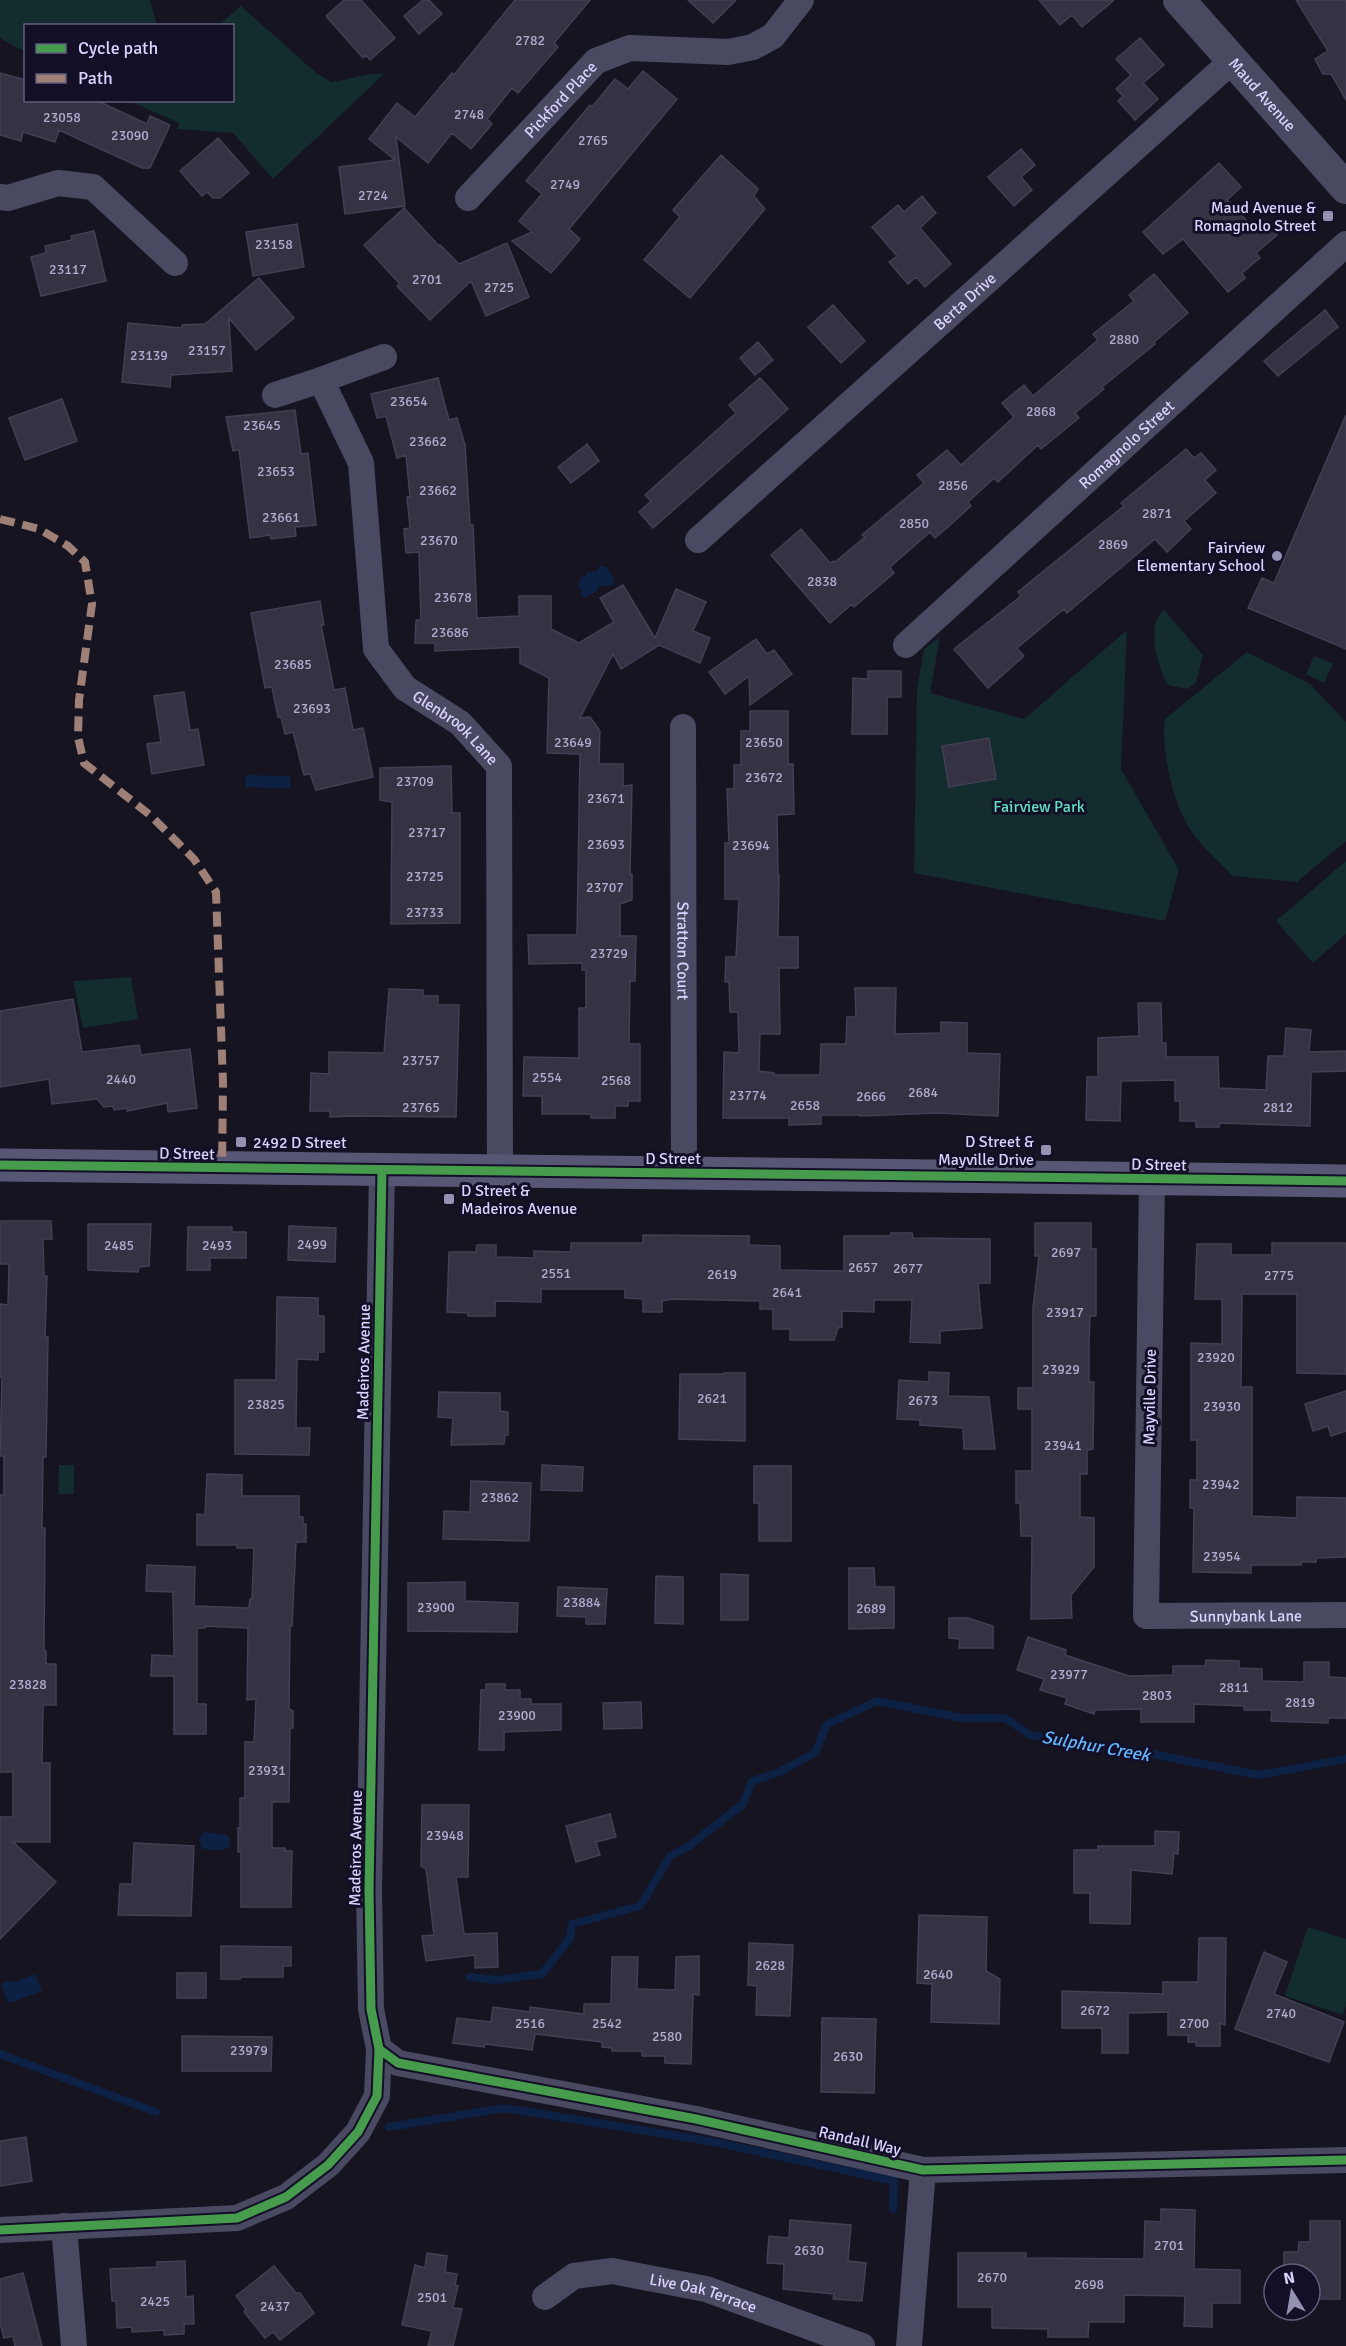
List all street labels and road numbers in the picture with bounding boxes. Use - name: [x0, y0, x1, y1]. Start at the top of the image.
- street label: Maud Avenue: [1224, 54, 1300, 136]
- street label: Pickford Place: [520, 58, 602, 143]
- street label: Berta Drive: [930, 269, 1001, 335]
- street label: Romagnolo Street: [1075, 396, 1179, 494]
- street label: Glenbrook Lane: [409, 686, 502, 770]
- street label: Stratton Court: [672, 902, 693, 1001]
- street label: D Street: [159, 1144, 215, 1164]
- street label: D Street: [645, 1149, 701, 1169]
- street label: D Street: [1131, 1155, 1187, 1175]
- street label: Madeiros Avenue: [353, 1304, 375, 1420]
- street label: Mayville Drive: [1139, 1349, 1161, 1445]
- street label: Sunnybank Lane: [1190, 1606, 1302, 1627]
- street label: Madeiros Avenue: [345, 1790, 367, 1906]
- street label: Randall Way: [817, 2122, 903, 2160]
- street label: Live Oak Terrace: [648, 2269, 759, 2318]

